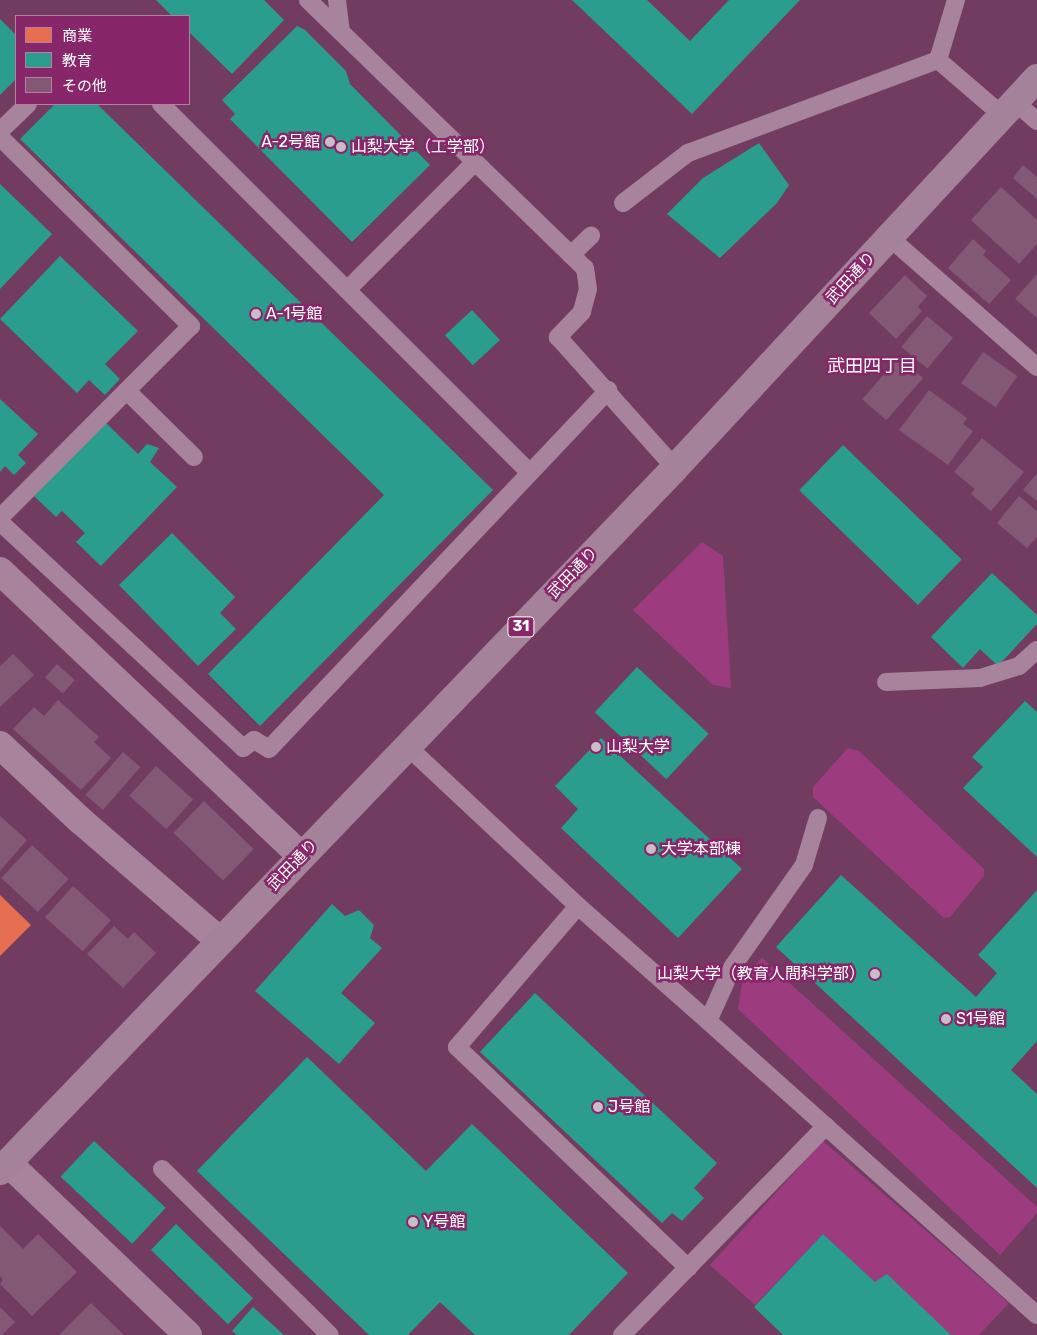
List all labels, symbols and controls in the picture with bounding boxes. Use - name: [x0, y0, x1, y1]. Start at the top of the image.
- legend: [15, 15, 190, 105]
- text: 商業: [62, 27, 92, 45]
- text: 教育: [62, 52, 92, 70]
- text: その他: [62, 77, 107, 95]
- place label: A-2号館: [261, 132, 320, 152]
- marker: A-2号館: [324, 136, 336, 148]
- place label: 山梨大学（工学部）: [351, 137, 495, 157]
- marker: 山梨大学（工学部）: [335, 141, 347, 153]
- street label: 武田通り: [822, 248, 880, 308]
- place label: A-1号館: [266, 304, 322, 324]
- marker: A-1号館: [250, 308, 262, 320]
- district label: 武田四丁目: [827, 355, 917, 377]
- street label: 武田通り: [544, 543, 602, 603]
- road number: 31: [507, 614, 535, 640]
- place label: 山梨大学: [606, 737, 670, 757]
- marker: 山梨大学: [590, 741, 602, 753]
- street label: 武田通り: [264, 835, 322, 895]
- place label: 大学本部棟: [661, 839, 741, 859]
- marker: 大学本部棟: [645, 843, 657, 855]
- place label: 山梨大学（教育人間科学部）: [657, 964, 865, 984]
- marker: 山梨大学（教育人間科学部）: [869, 968, 881, 980]
- place label: S1号館: [956, 1009, 1005, 1029]
- marker: S1号館: [940, 1013, 952, 1025]
- place label: J号館: [608, 1097, 650, 1117]
- marker: J号館: [592, 1101, 604, 1113]
- place label: Y号館: [423, 1212, 465, 1232]
- marker: Y号館: [407, 1216, 419, 1228]

